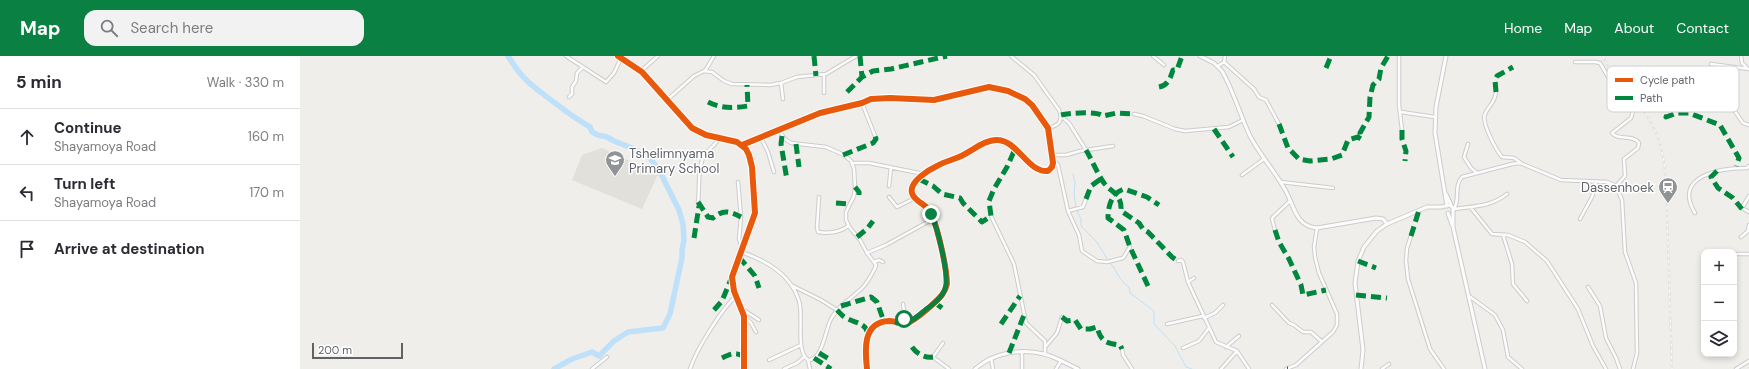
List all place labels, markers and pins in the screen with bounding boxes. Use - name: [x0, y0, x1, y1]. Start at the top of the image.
- place label: Tshelimnyama Primary School: [629, 145, 719, 177]
- school or university icon: Tshelimnyama Primary School: [604, 149, 626, 177]
- station icon: Dassenhoek: [1657, 176, 1679, 204]
- place label: Dassenhoek: [1581, 179, 1654, 196]

